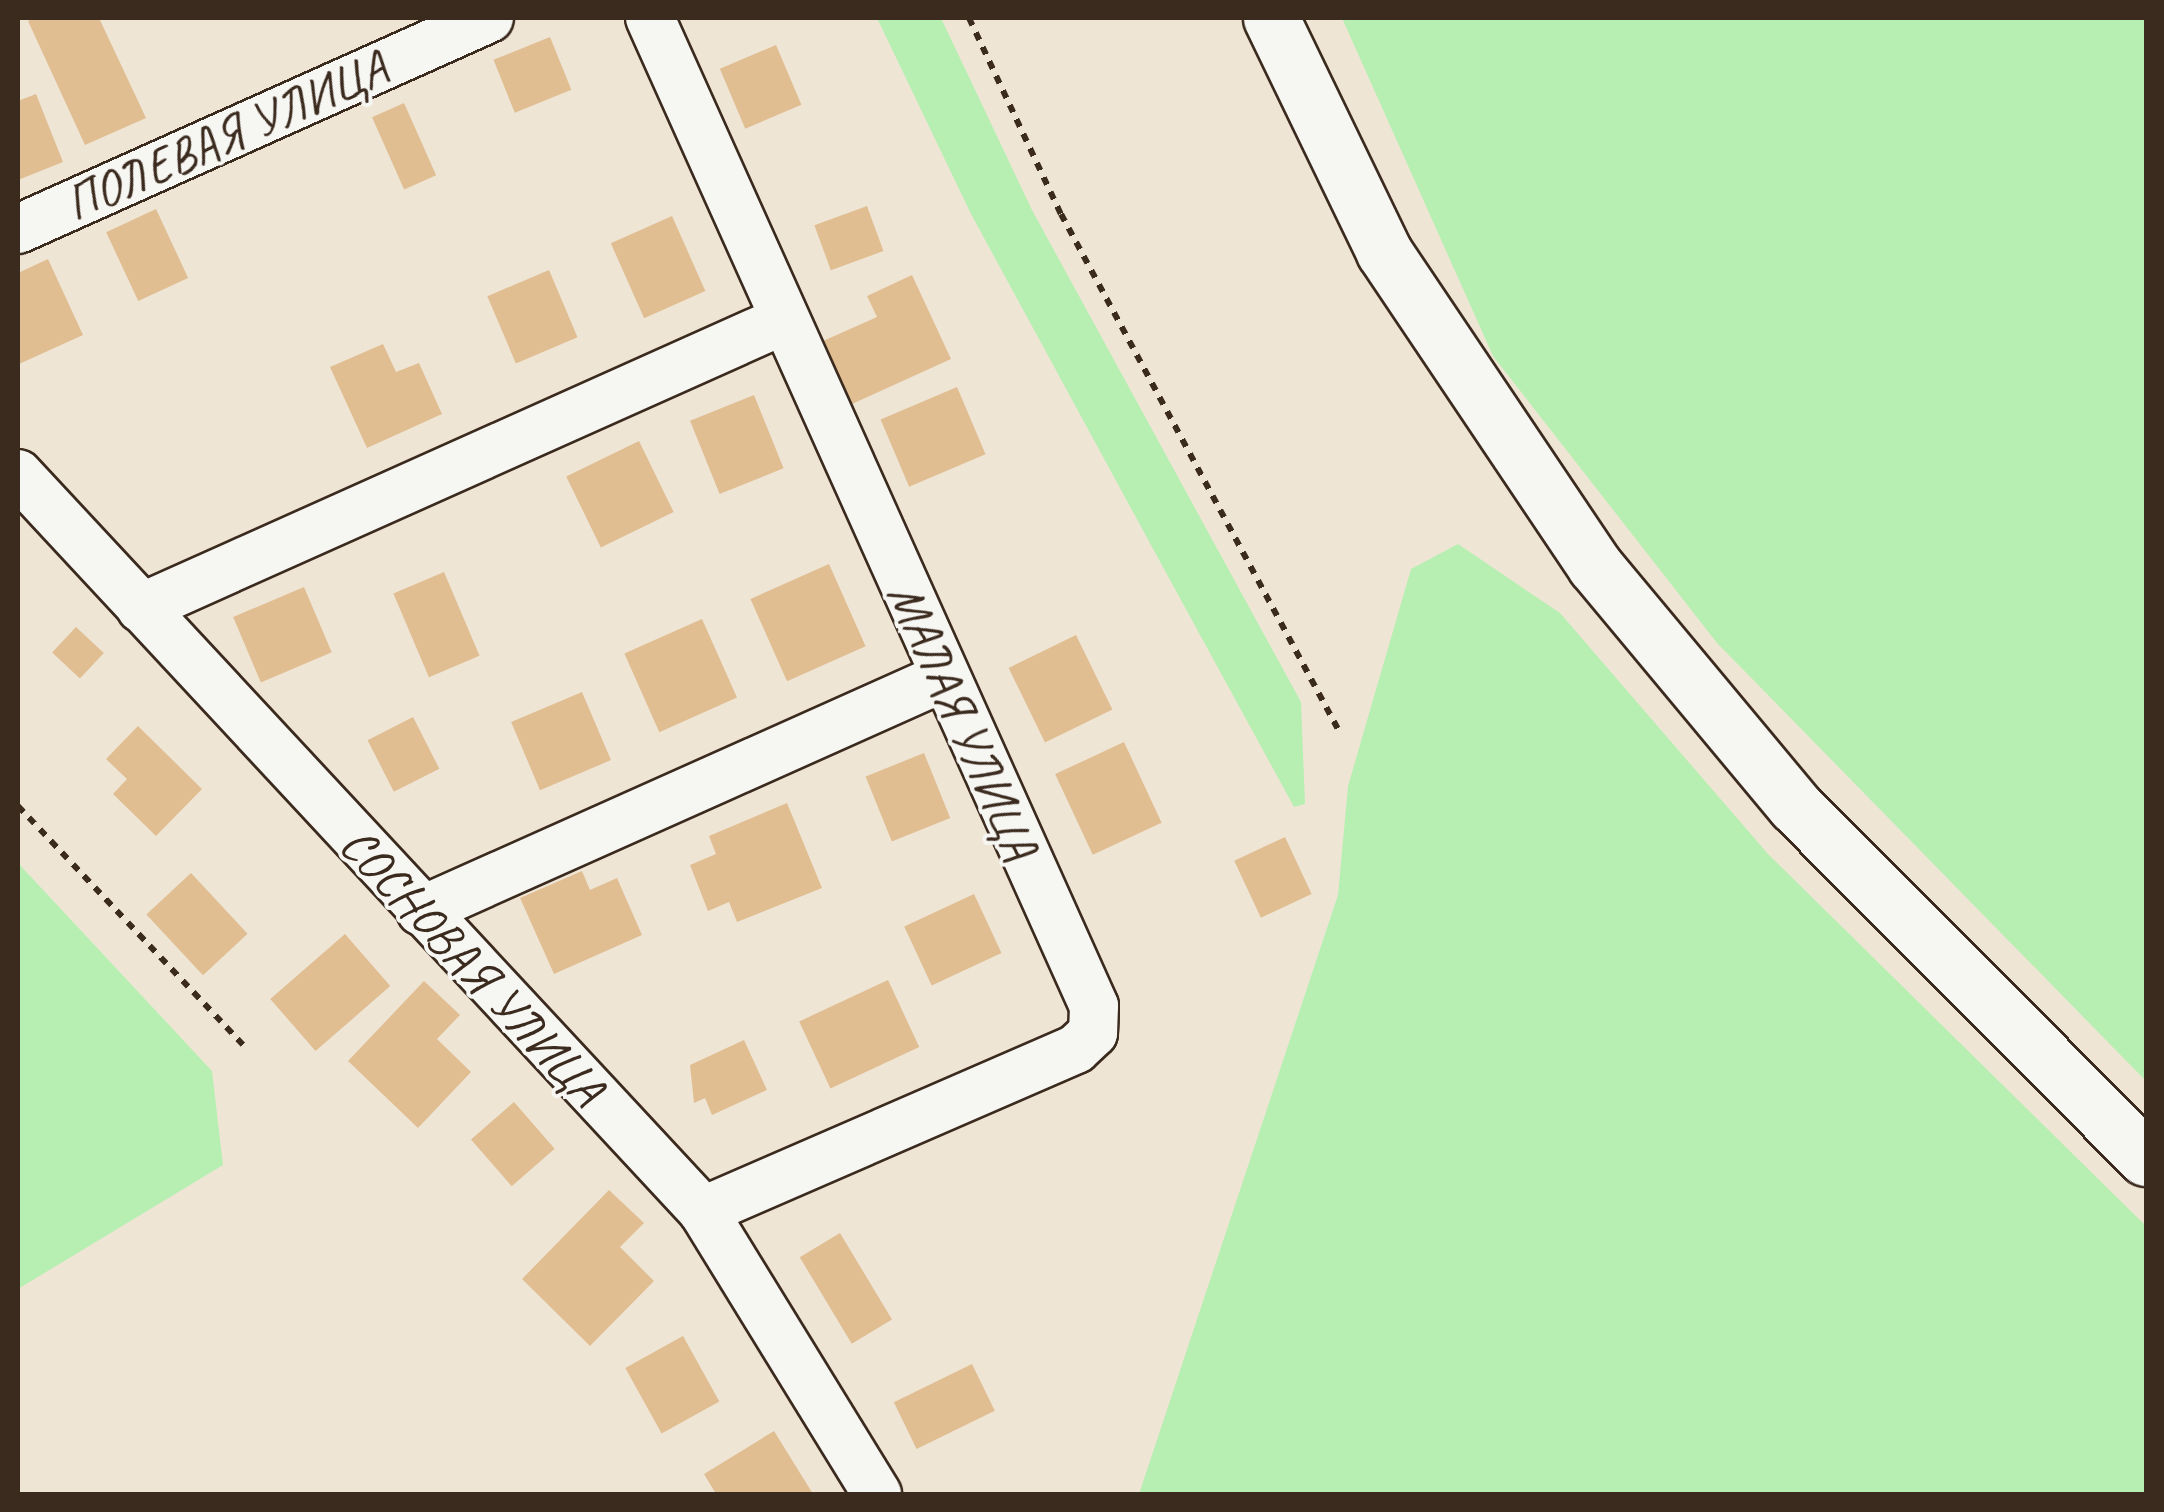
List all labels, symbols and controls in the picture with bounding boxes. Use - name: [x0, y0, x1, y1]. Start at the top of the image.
- street label: ПОЛЕВАЯ УЛИЦА: [56, 39, 396, 233]
- street label: МАЛАЯ УЛИЦА: [875, 573, 1051, 869]
- street label: СОСНОВАЯ УЛИЦА: [327, 814, 617, 1118]

